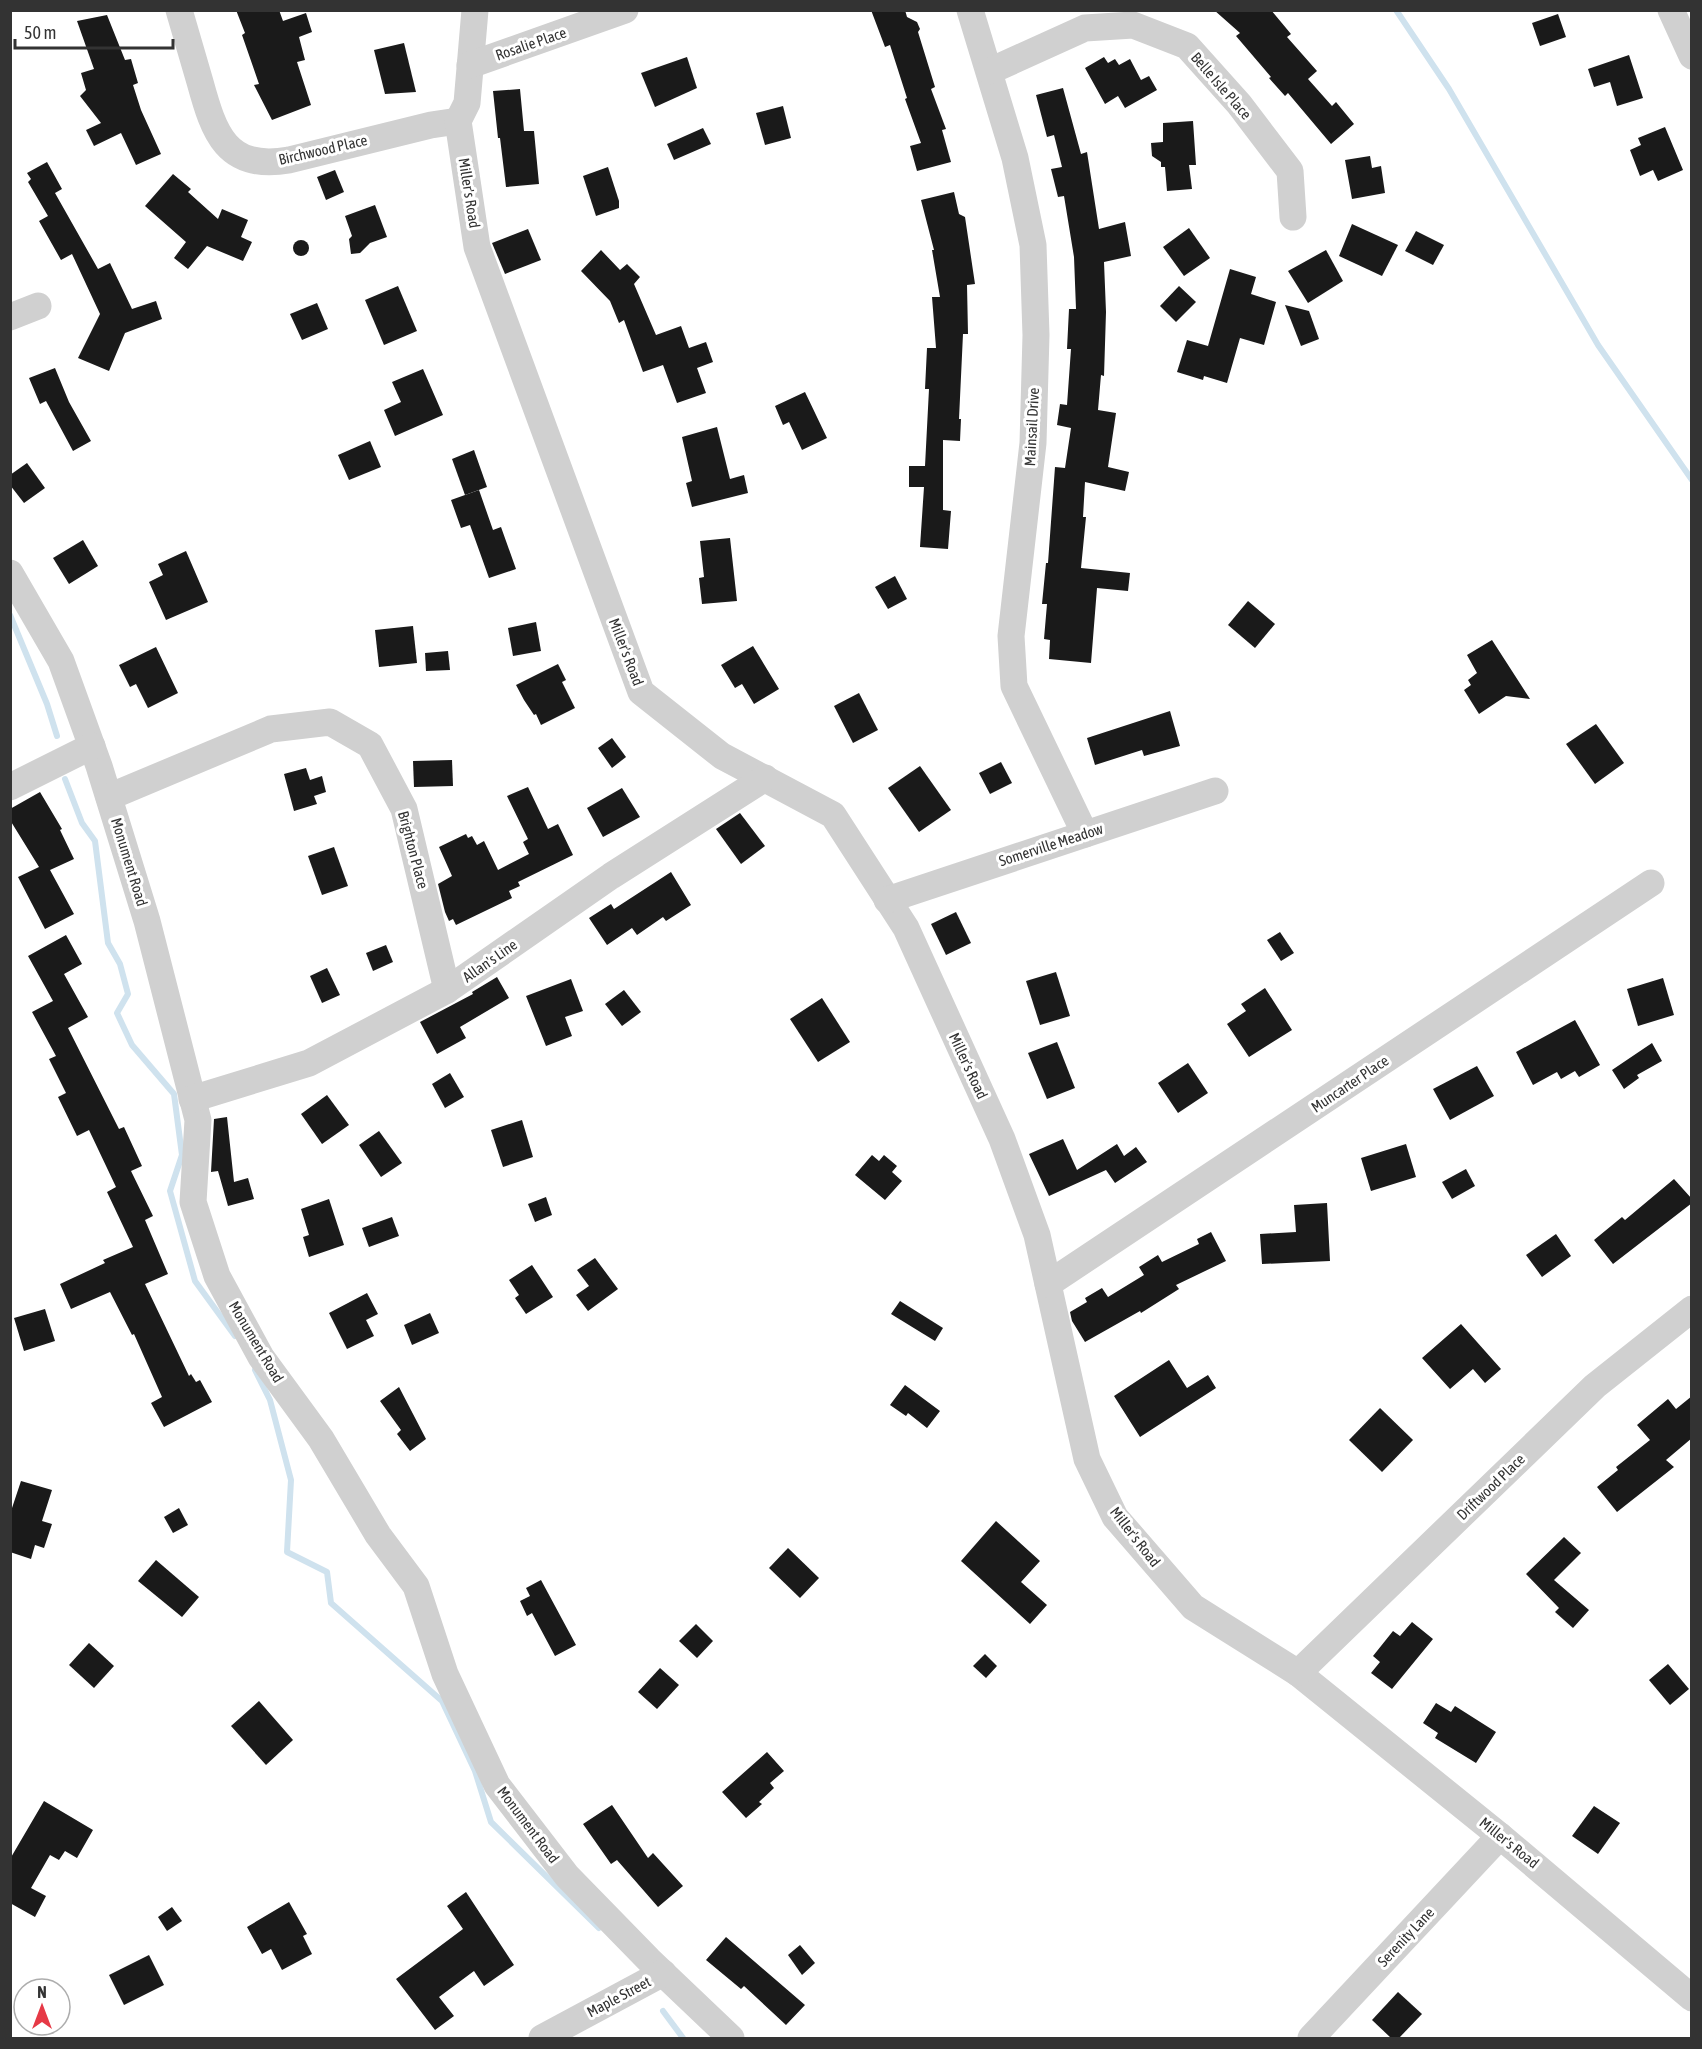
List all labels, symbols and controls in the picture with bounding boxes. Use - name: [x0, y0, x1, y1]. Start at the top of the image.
- scale bar: [15, 12, 172, 50]
- text: 50 m: [24, 22, 56, 43]
- street label: Rosalie Place: [493, 23, 569, 64]
- street label: Belle Isle Place: [1188, 49, 1255, 123]
- street label: Birchwood Place: [277, 131, 369, 168]
- street label: Miller's Road: [456, 157, 483, 229]
- street label: Mainsail Drive: [1021, 387, 1042, 467]
- street label: Miller's Road: [606, 616, 647, 688]
- street label: Brighton Place: [395, 809, 432, 891]
- street label: Monument Road: [108, 816, 151, 908]
- street label: Somerville Meadow: [997, 820, 1105, 869]
- street label: Allan's Line: [459, 936, 520, 985]
- street label: Miller's Road: [946, 1030, 991, 1102]
- street label: Muncarter Place: [1308, 1051, 1392, 1116]
- street label: Monument Road: [226, 1298, 287, 1385]
- street label: Driftwood Place: [1453, 1450, 1528, 1523]
- street label: Miller's Road: [1107, 1503, 1164, 1570]
- street label: Monument Road: [494, 1783, 563, 1866]
- street label: Miller's Road: [1476, 1814, 1542, 1872]
- street label: Serenity Lane: [1374, 1903, 1437, 1970]
- street label: Maple Street: [584, 1973, 654, 2020]
- north arrow: [12, 1977, 72, 2037]
- text: N: [37, 1983, 47, 2001]

